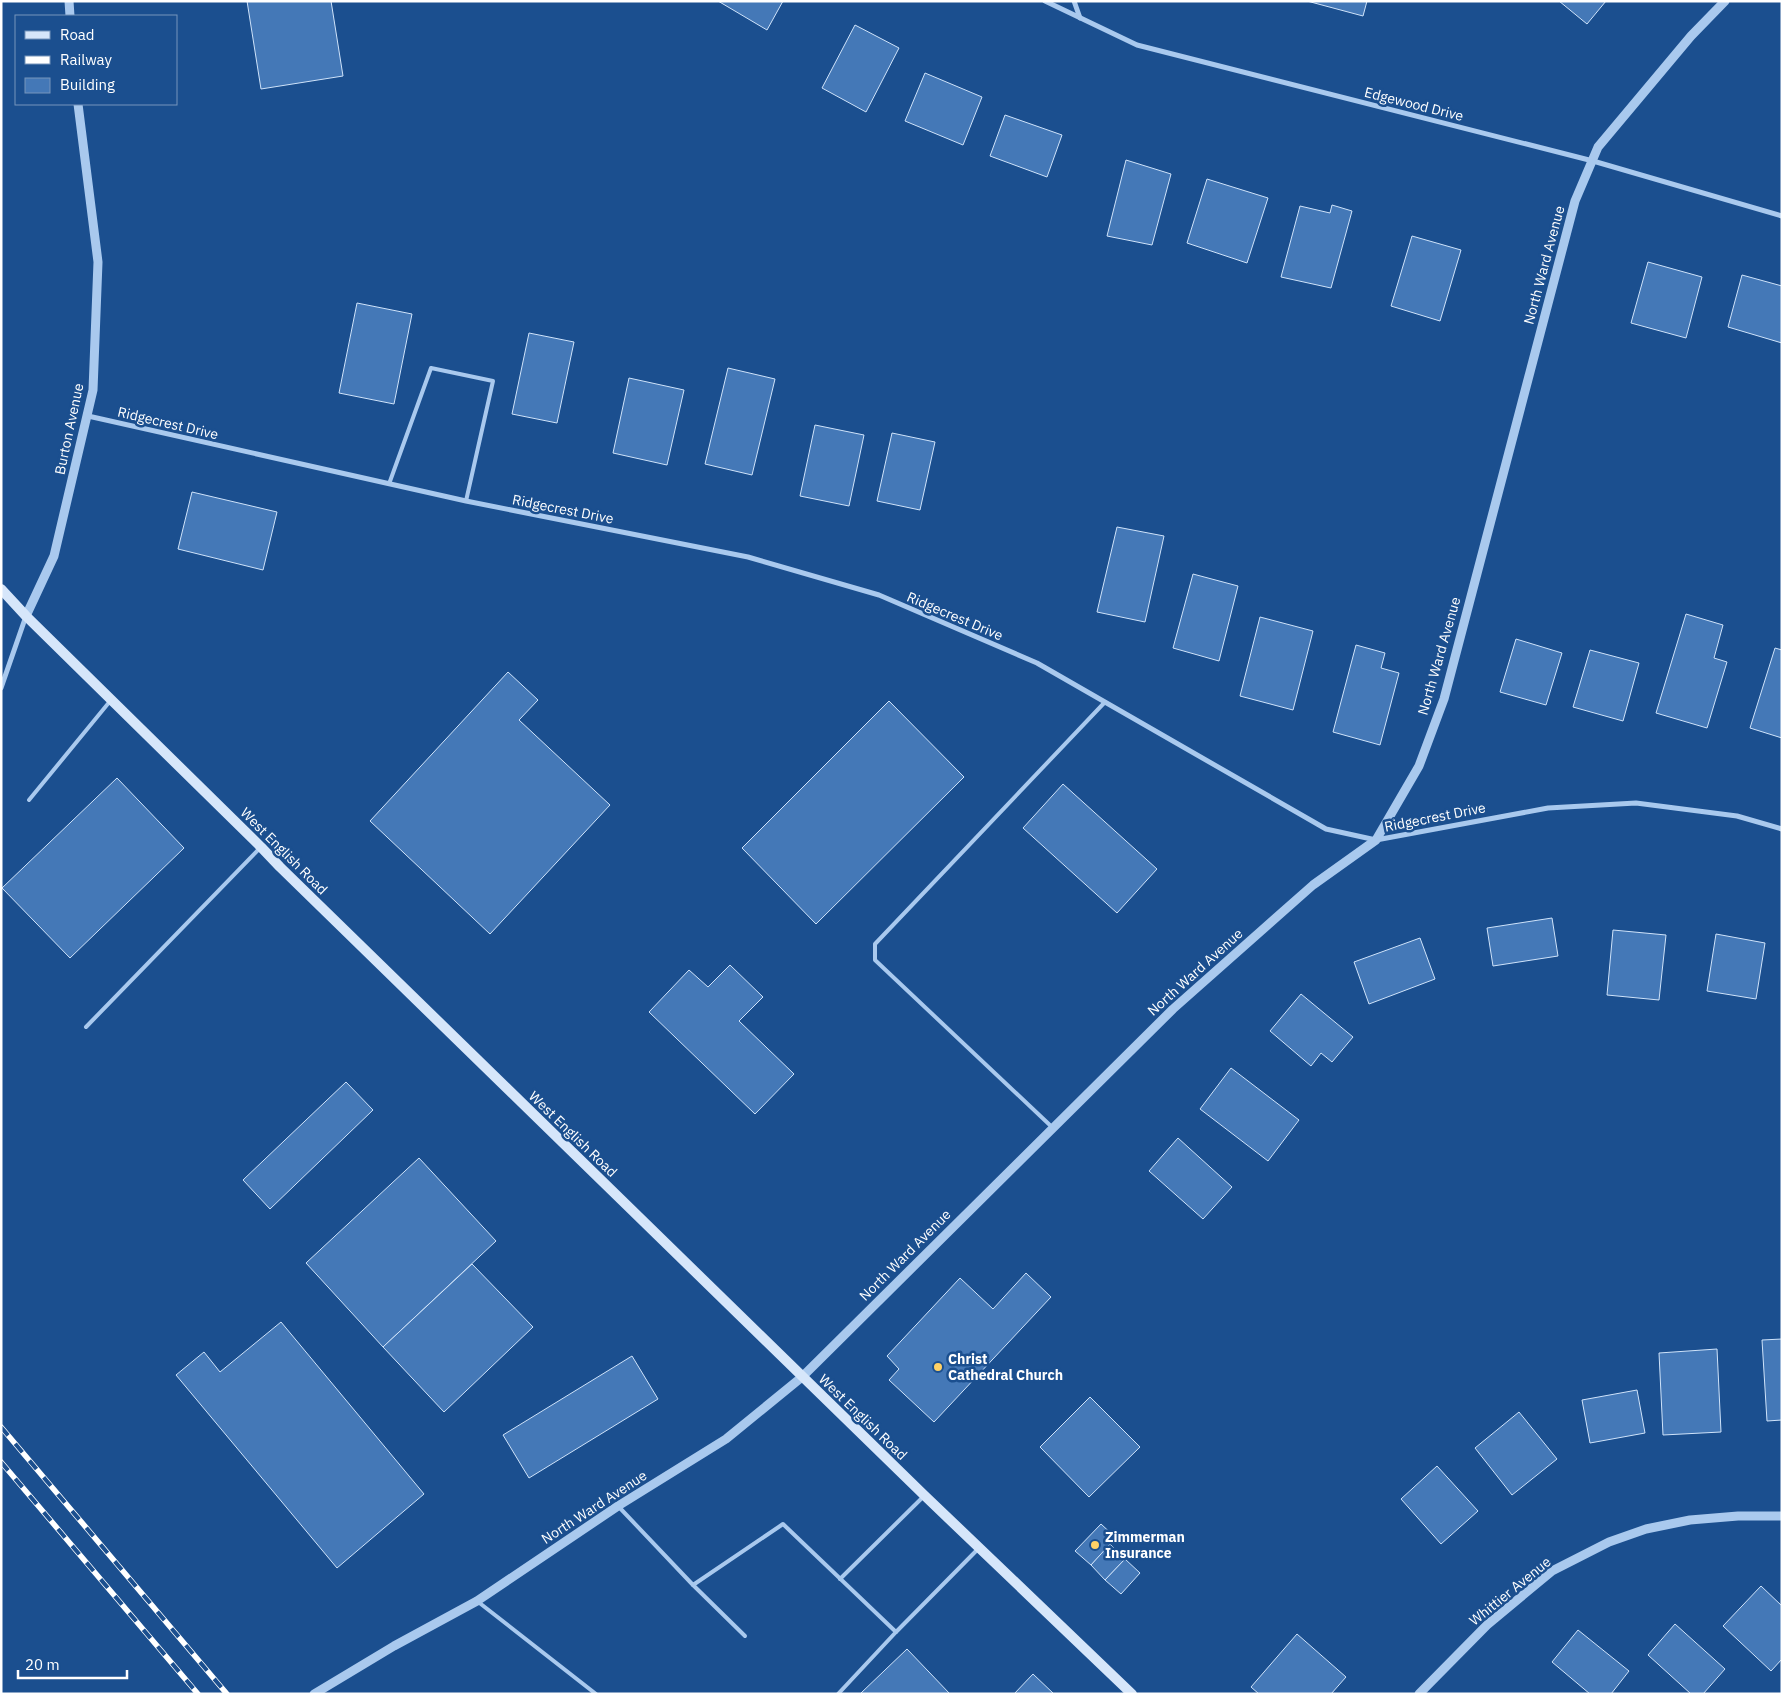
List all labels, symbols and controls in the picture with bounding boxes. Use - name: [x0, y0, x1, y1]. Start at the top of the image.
- legend: [15, 15, 178, 105]
- text: Road: [60, 25, 95, 44]
- text: Railway: [60, 50, 113, 69]
- text: Building: [60, 75, 115, 94]
- street label: Edgewood Drive: [1363, 83, 1466, 125]
- street label: North Ward Avenue: [1520, 203, 1569, 326]
- street label: Burton Avenue: [51, 381, 88, 476]
- street label: Ridgecrest Drive: [116, 403, 220, 443]
- street label: Ridgecrest Drive: [511, 490, 615, 528]
- street label: Ridgecrest Drive: [904, 588, 1006, 644]
- street label: North Ward Avenue: [1414, 595, 1465, 717]
- street label: Ridgecrest Drive: [1383, 798, 1487, 836]
- street label: West English Road: [237, 804, 331, 898]
- street label: North Ward Avenue: [1144, 924, 1247, 1020]
- street label: West English Road: [525, 1087, 621, 1181]
- street label: North Ward Avenue: [855, 1205, 955, 1305]
- place label: Christ Cathedral Church: [948, 1350, 1063, 1384]
- marker: Christ Cathedral Church: [932, 1361, 944, 1373]
- street label: West English Road: [815, 1370, 911, 1464]
- street label: North Ward Avenue: [538, 1466, 650, 1548]
- place label: Zimmerman Insurance: [1105, 1528, 1185, 1562]
- marker: Zimmerman Insurance: [1089, 1539, 1101, 1551]
- street label: Whittier Avenue: [1465, 1552, 1555, 1629]
- scale bar: [18, 1648, 126, 1680]
- text: 20 m: [25, 1655, 60, 1674]

